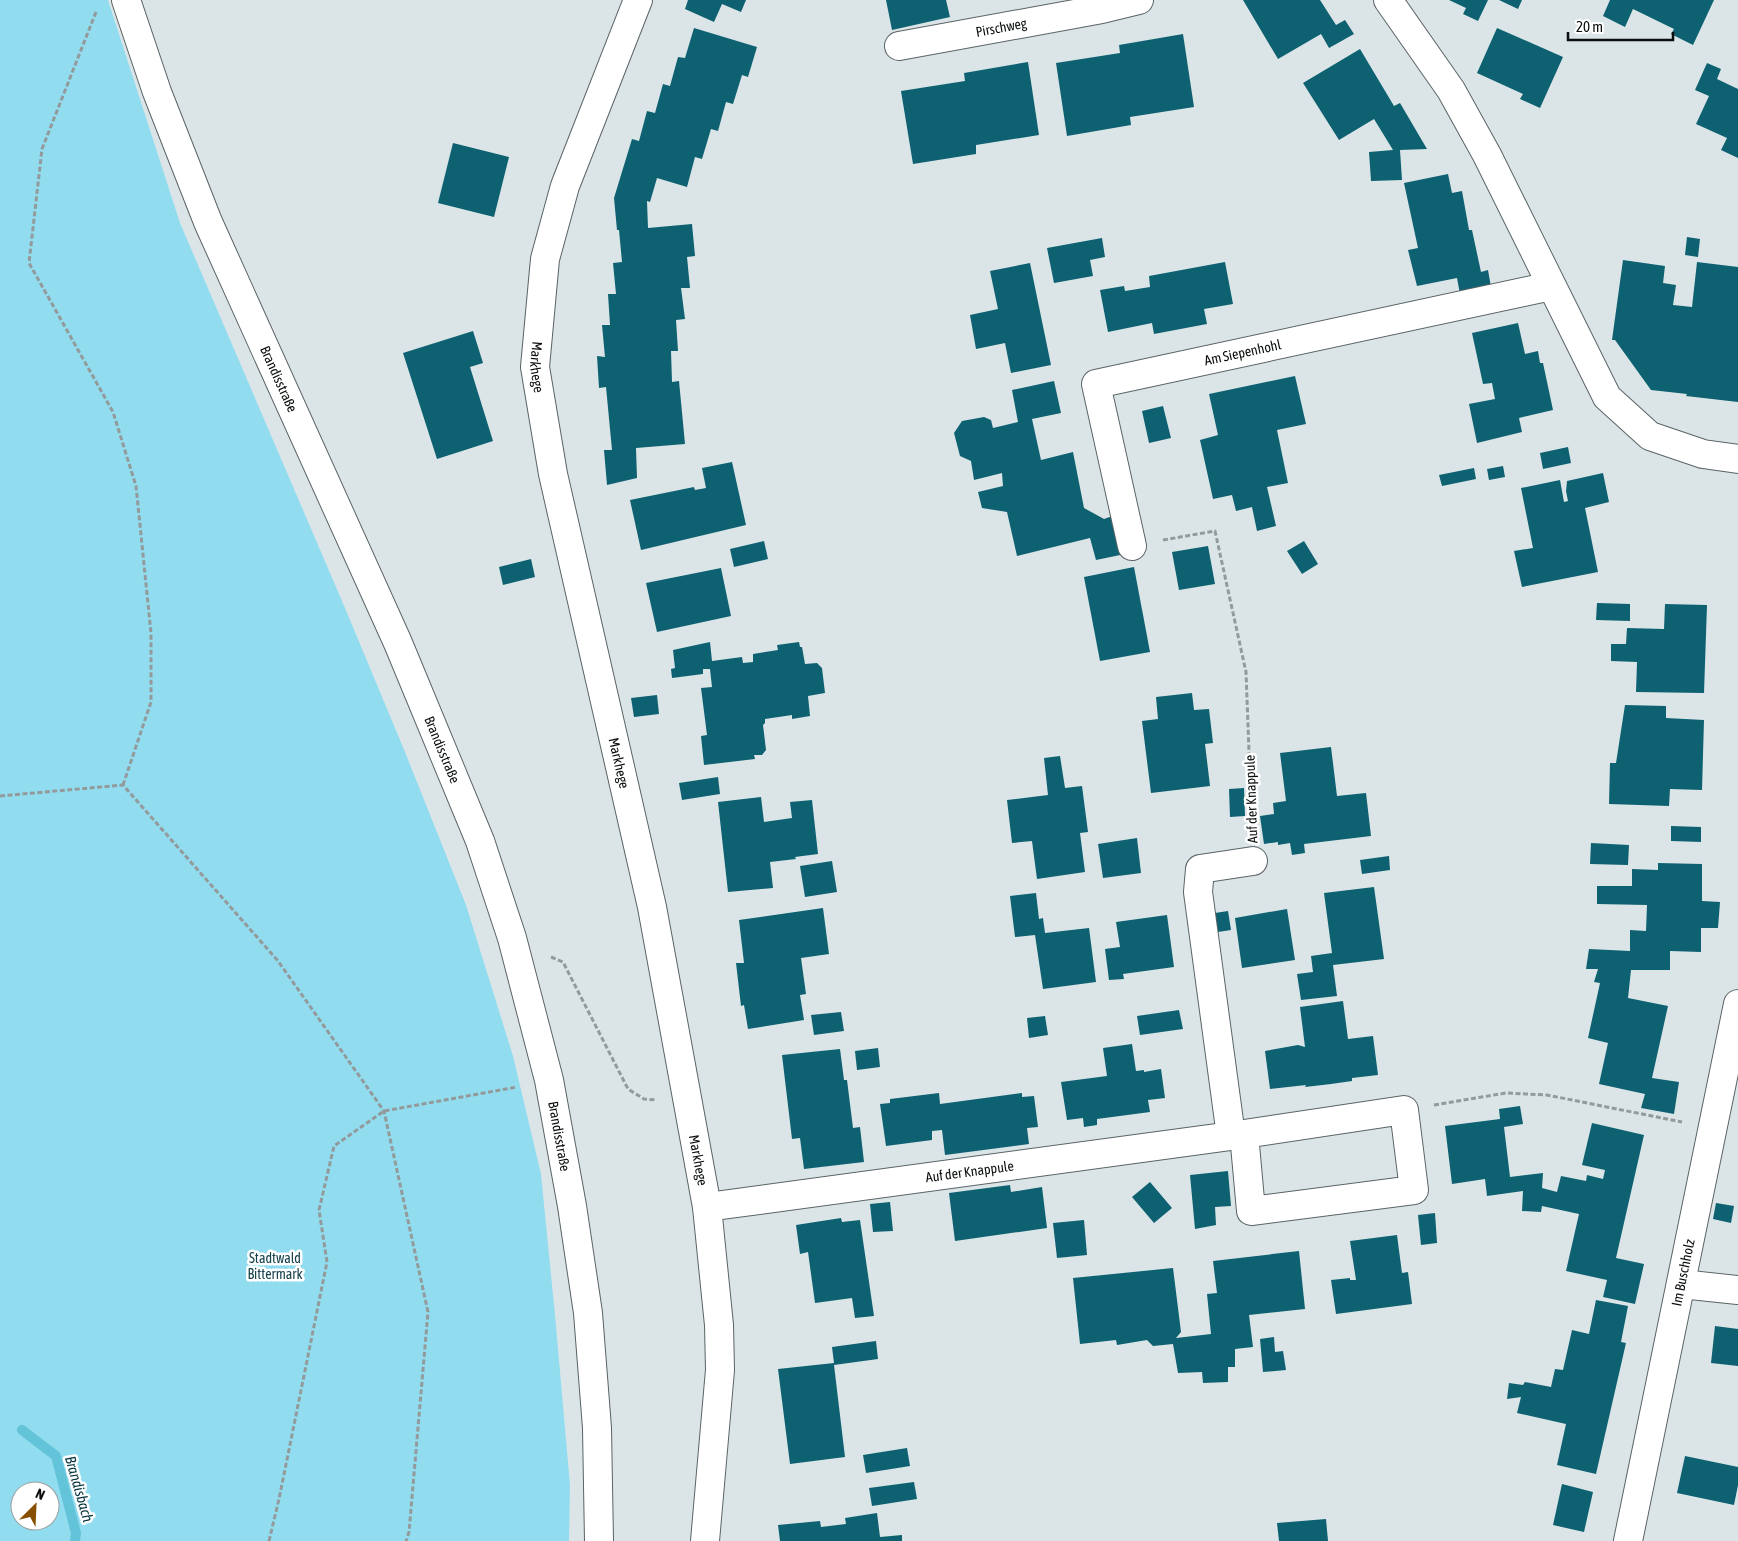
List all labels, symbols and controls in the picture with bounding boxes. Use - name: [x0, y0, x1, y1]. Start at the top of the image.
- scale bar: [1568, 10, 1673, 42]
- street label: Pirschweg: [975, 15, 1028, 40]
- text: 20 m: [1576, 18, 1603, 35]
- street label: Am Siepenhohl: [1203, 336, 1283, 368]
- street label: Markhege: [527, 341, 547, 394]
- street label: Brandisstraße: [257, 343, 301, 415]
- street label: Brandisstraße: [421, 714, 463, 785]
- street label: Markhege: [606, 736, 633, 790]
- street label: Auf der Knappule: [1241, 754, 1261, 844]
- street label: Brandisstraße: [545, 1100, 574, 1173]
- street label: Markhege: [686, 1133, 711, 1187]
- street label: Auf der Knappule: [925, 1158, 1015, 1185]
- street label: Im Buschholz: [1668, 1238, 1698, 1308]
- park label: Stadtwald Bittermark: [247, 1250, 303, 1282]
- water label: Brandisbach: [62, 1454, 97, 1524]
- north arrow: [10, 1481, 60, 1531]
- text: N: [33, 1485, 47, 1503]

